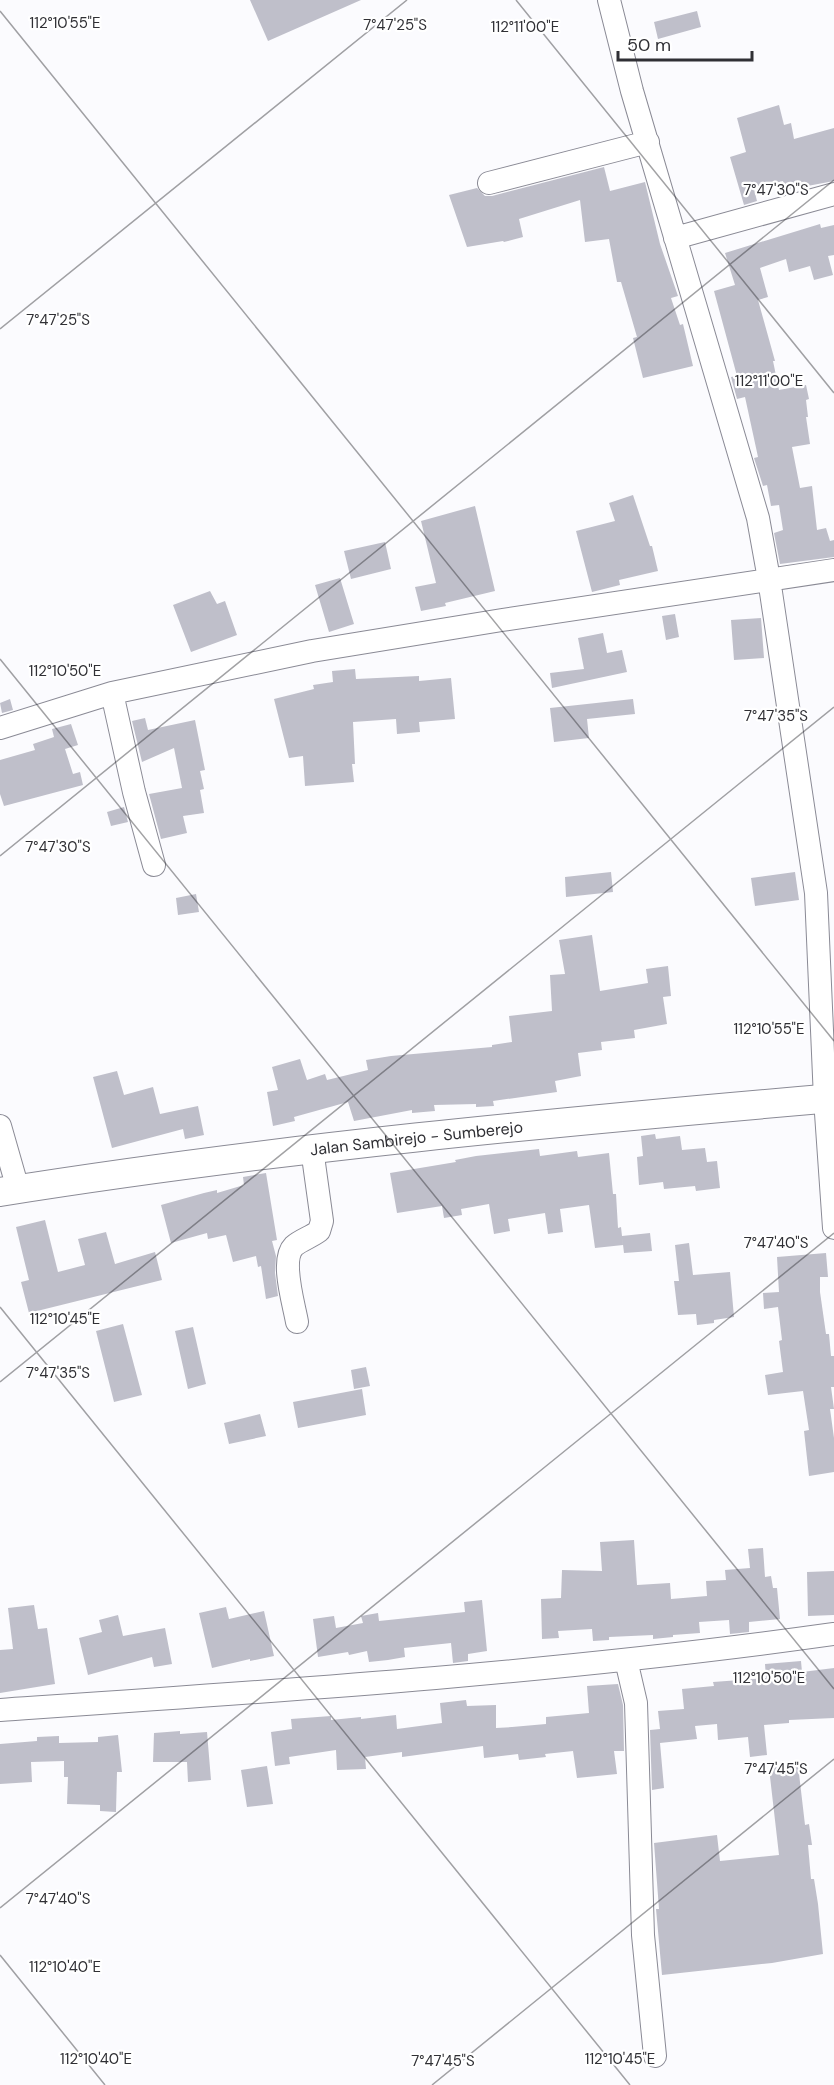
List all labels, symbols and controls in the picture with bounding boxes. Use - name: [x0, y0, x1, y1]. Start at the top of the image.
- text: 112°10'55"E: [30, 13, 100, 33]
- text: 7°47'25"S: [363, 15, 427, 35]
- text: 112°11'00"E: [491, 17, 559, 37]
- scale bar: [618, 24, 752, 62]
- text: 50 m: [627, 33, 671, 57]
- text: 7°47'30"S: [743, 180, 809, 200]
- text: 7°47'25"S: [26, 310, 90, 330]
- text: 112°11'00"E: [735, 371, 803, 391]
- text: 112°10'50"E: [29, 661, 101, 681]
- text: 7°47'35"S: [744, 706, 808, 726]
- text: 7°47'30"S: [25, 837, 91, 857]
- text: 112°10'55"E: [734, 1019, 804, 1039]
- street label: Jalan Sambirejo - Sumberejo: [309, 1116, 524, 1160]
- text: 7°47'40"S: [744, 1233, 809, 1253]
- text: 112°10'45"E: [30, 1309, 100, 1329]
- text: 7°47'35"S: [26, 1363, 90, 1383]
- text: 112°10'50"E: [733, 1668, 805, 1688]
- text: 7°47'45"S: [744, 1759, 808, 1779]
- text: 7°47'40"S: [26, 1889, 91, 1909]
- text: 112°10'40"E: [29, 1957, 101, 1977]
- text: 112°10'40"E: [60, 2049, 132, 2069]
- text: 112°10'45"E: [585, 2049, 655, 2069]
- text: 7°47'45"S: [411, 2051, 475, 2071]

